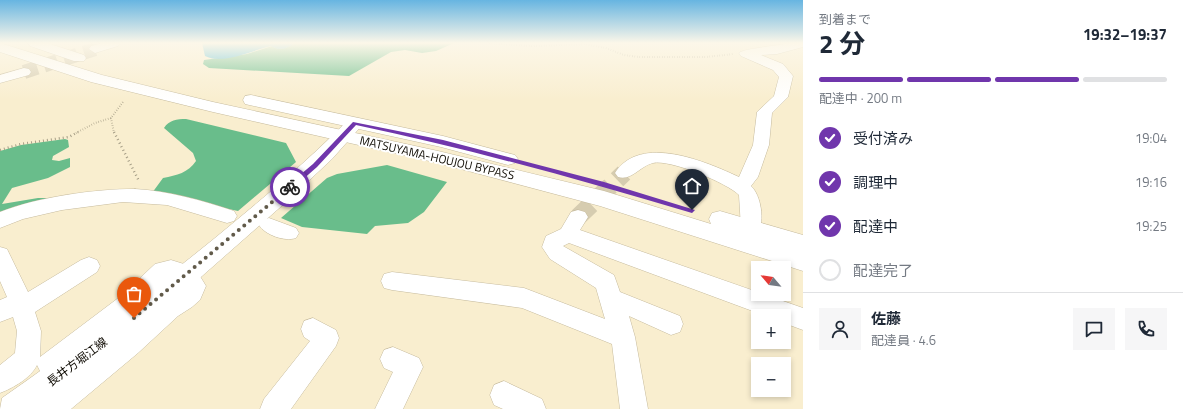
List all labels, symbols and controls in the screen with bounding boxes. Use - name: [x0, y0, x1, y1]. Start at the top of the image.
- text: 到着まで: [819, 9, 871, 29]
- text: 19:32–19:37: [1083, 23, 1167, 46]
- text: 2 分: [819, 24, 865, 63]
- text: 配達中 · 200 m: [819, 88, 902, 108]
- icon: check: [819, 127, 841, 149]
- text: 受付済み: [853, 127, 913, 150]
- text: 19:04: [1135, 128, 1167, 148]
- street label: MATSUYAMA-HOUJOU BYPASS: [358, 130, 516, 185]
- courier: [270, 167, 310, 207]
- pin: [675, 169, 709, 210]
- icon: check: [819, 171, 841, 193]
- text: 調理中: [853, 171, 898, 194]
- text: 19:16: [1135, 172, 1167, 192]
- icon: home: [681, 175, 703, 197]
- icon: bike: [279, 176, 301, 198]
- icon: check: [819, 215, 841, 237]
- text: 配達中: [853, 215, 898, 238]
- text: 19:25: [1135, 216, 1167, 236]
- text: 配達完了: [853, 259, 913, 282]
- north arrow: [751, 261, 791, 301]
- map controls: [751, 261, 791, 397]
- pin: [117, 277, 151, 318]
- icon: bag: [123, 283, 145, 305]
- text: 佐藤: [871, 307, 901, 330]
- button: person: [819, 308, 861, 350]
- button: chat: [1073, 308, 1115, 350]
- button: phone: [1125, 308, 1167, 350]
- button: +: [751, 309, 791, 349]
- text: 配達員 · 4.6: [871, 330, 936, 350]
- street label: 長井方堀江線: [42, 332, 111, 391]
- button: −: [751, 357, 791, 397]

